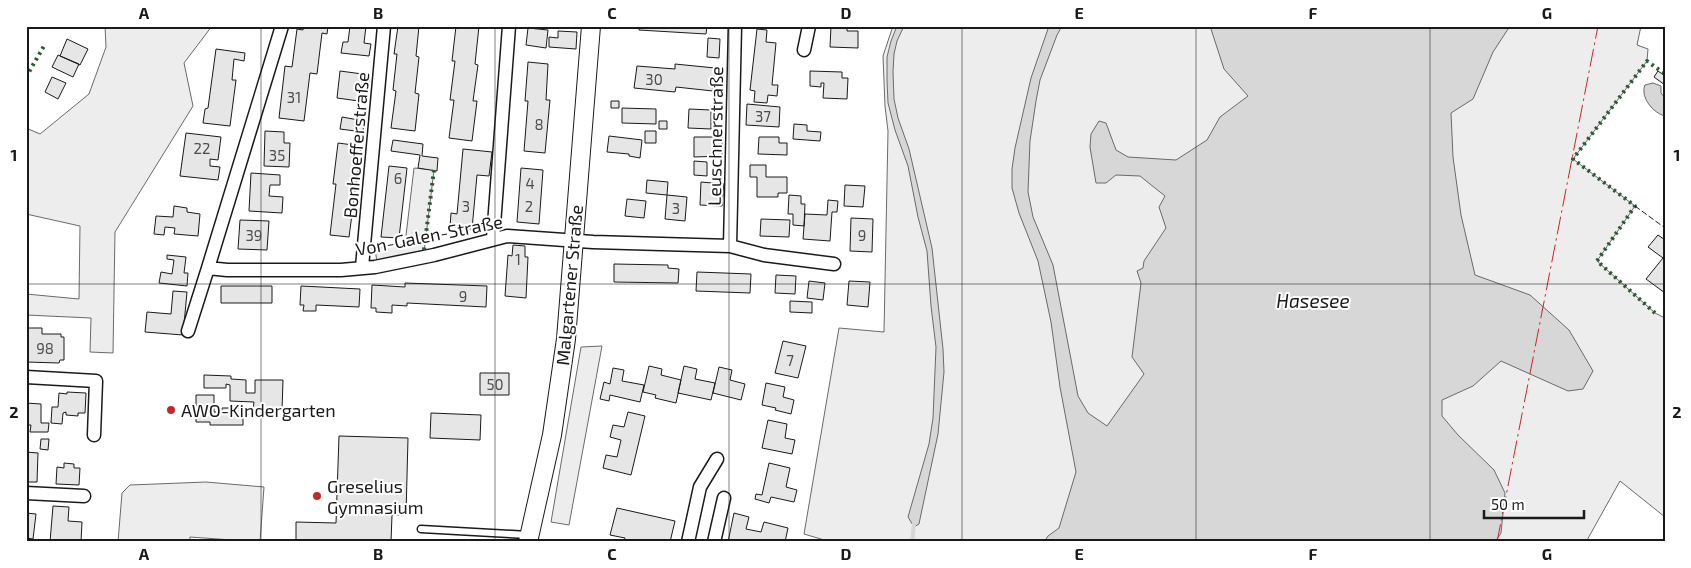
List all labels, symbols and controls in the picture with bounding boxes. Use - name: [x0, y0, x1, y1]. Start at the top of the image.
- text: A: [139, 3, 150, 22]
- text: B: [373, 3, 383, 22]
- text: C: [607, 3, 617, 22]
- text: D: [841, 3, 852, 22]
- text: E: [1074, 3, 1084, 22]
- text: F: [1309, 3, 1318, 22]
- text: G: [1542, 3, 1552, 22]
- street label: Leuschnerstraße: [703, 66, 727, 206]
- house number: 30: [645, 70, 663, 88]
- street label: Bonhoefferstraße: [339, 71, 373, 219]
- house number: 31: [287, 88, 301, 106]
- house number: 37: [755, 107, 771, 125]
- house number: 8: [534, 115, 544, 133]
- house number: 22: [194, 139, 210, 157]
- text: 1: [11, 145, 17, 164]
- text: 1: [1674, 145, 1680, 164]
- house number: 35: [269, 146, 285, 164]
- house number: 6: [394, 169, 402, 187]
- house number: 4: [525, 174, 535, 192]
- house number: 3: [462, 197, 470, 215]
- house number: 2: [525, 197, 533, 215]
- house number: 3: [672, 199, 680, 217]
- street label: Malgartener Straße: [551, 204, 587, 366]
- street label: Von-Galen-Straße: [354, 210, 504, 260]
- house number: 39: [246, 226, 262, 244]
- house number: 9: [858, 226, 866, 244]
- house number: 1: [515, 250, 521, 268]
- house number: 9: [459, 287, 467, 305]
- water label: Hasesee: [1276, 289, 1350, 312]
- house number: 98: [36, 339, 54, 357]
- house number: 7: [786, 351, 794, 369]
- house number: 50: [486, 375, 504, 393]
- place label: AWO-Kindergarten: [181, 399, 336, 421]
- text: 2: [9, 402, 19, 421]
- text: 2: [1672, 402, 1682, 421]
- marker: AWO-Kindergarten: [165, 404, 177, 416]
- place label: Greselius Gymnasium: [327, 475, 424, 518]
- scale bar: [1484, 488, 1584, 520]
- marker: Greselius Gymnasium: [311, 490, 323, 502]
- text: 50 m: [1491, 495, 1525, 513]
- text: A: [139, 544, 150, 563]
- text: B: [373, 544, 383, 563]
- text: C: [607, 544, 617, 563]
- text: D: [841, 544, 852, 563]
- text: E: [1074, 544, 1084, 563]
- text: F: [1309, 544, 1318, 563]
- text: G: [1542, 544, 1552, 563]

